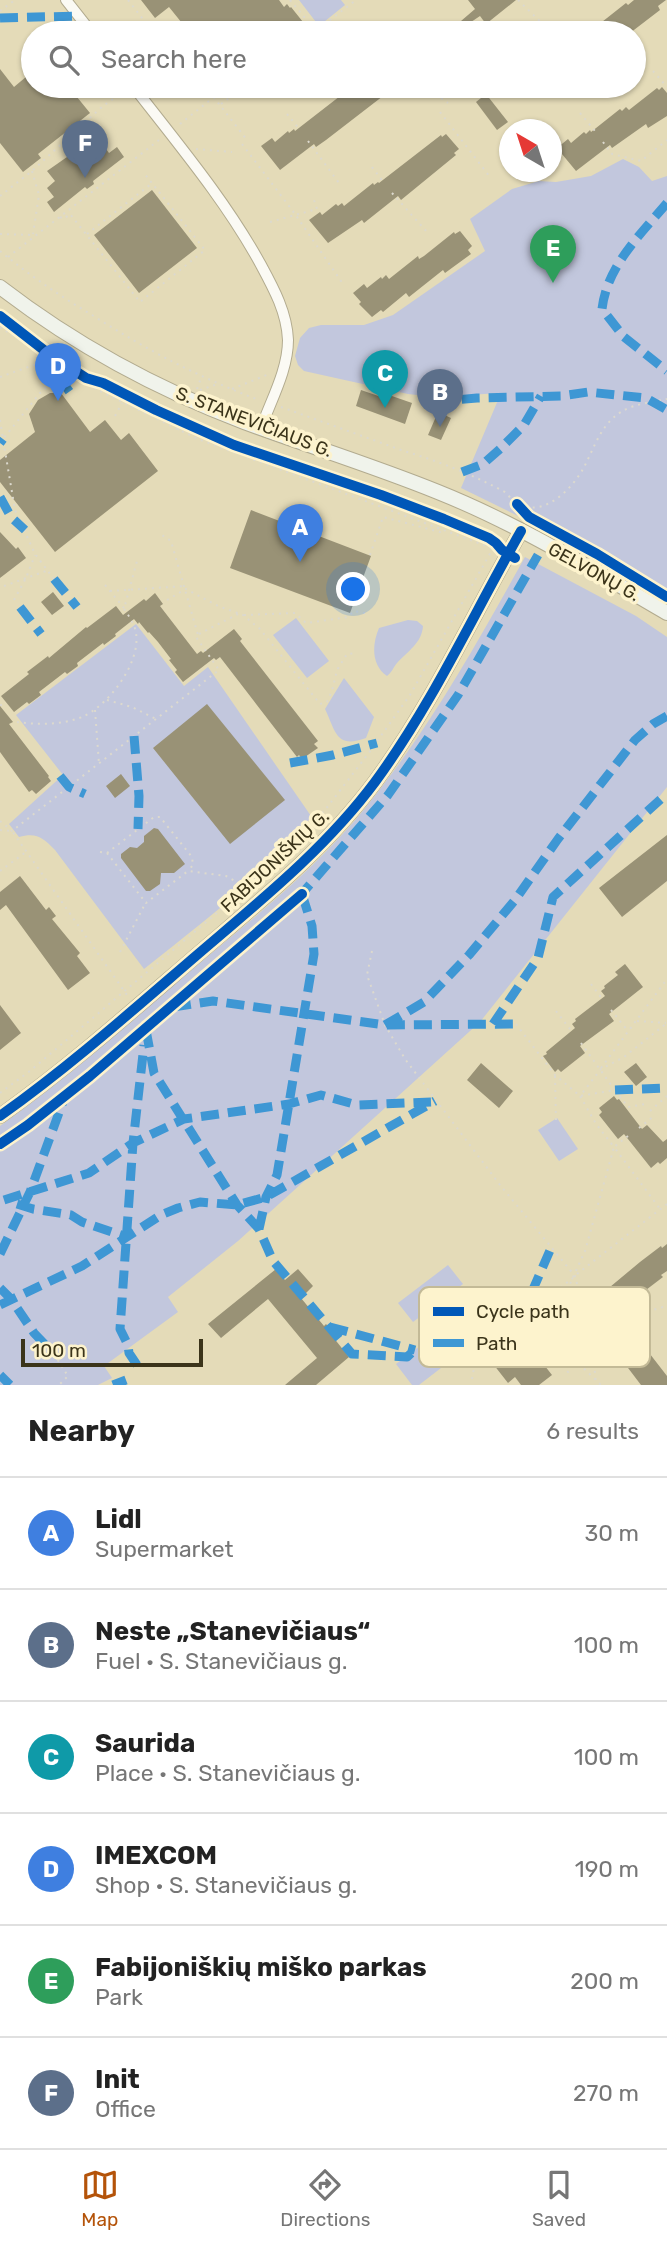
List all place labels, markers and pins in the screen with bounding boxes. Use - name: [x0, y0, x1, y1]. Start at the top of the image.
- pin: F: [62, 120, 108, 178]
- pin: E: [530, 225, 576, 283]
- pin: D: [35, 343, 81, 401]
- pin: C: [362, 350, 408, 408]
- pin: B: [417, 369, 463, 427]
- pin: A: [277, 504, 323, 562]

